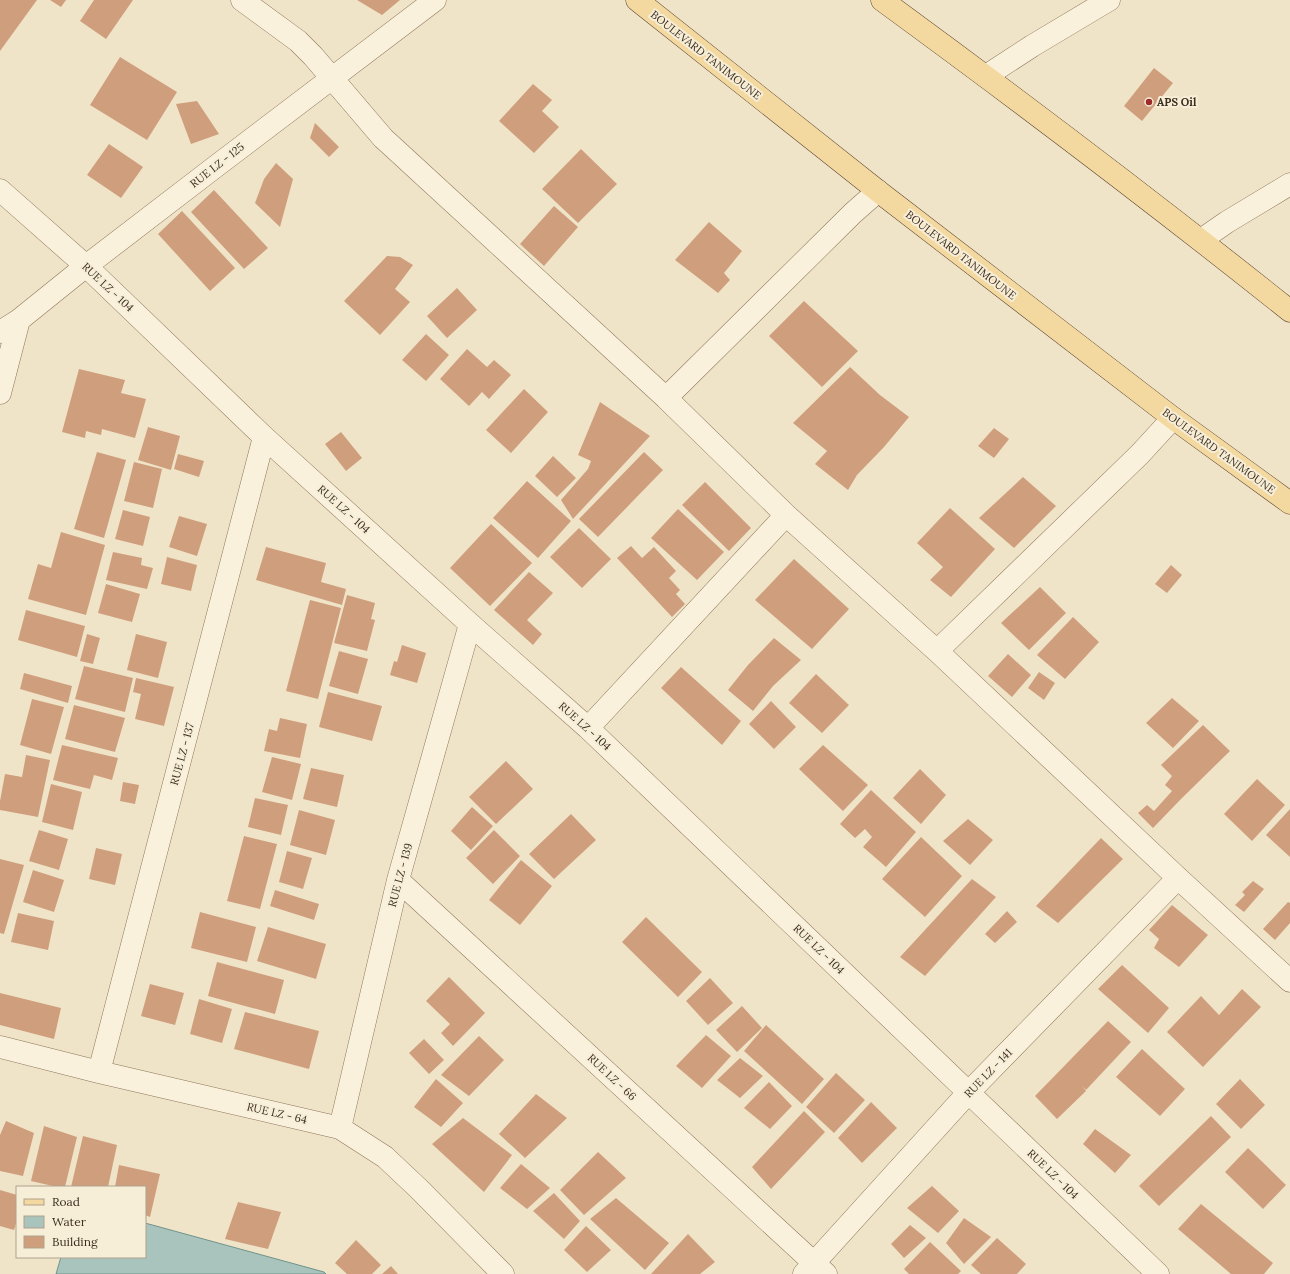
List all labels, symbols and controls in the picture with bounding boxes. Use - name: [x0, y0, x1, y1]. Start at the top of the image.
- street label: BOULEVARD TANIMOUNE: [648, 7, 764, 103]
- place label: APS Oil: [1157, 95, 1197, 109]
- marker: APS Oil: [1144, 97, 1154, 107]
- street label: RUE LZ - 125: [187, 139, 247, 191]
- street label: BOULEVARD TANIMOUNE: [903, 207, 1019, 303]
- street label: RUE LZ - 104: [79, 259, 137, 315]
- street label: BOULEVARD TANIMOUNE: [1160, 405, 1278, 497]
- street label: RUE LZ - 104: [315, 482, 373, 536]
- street label: RUE LZ - 104: [556, 699, 614, 753]
- street label: RUE LZ - 137: [167, 721, 197, 787]
- street label: RUE LZ - 139: [385, 842, 415, 908]
- street label: RUE LZ - 104: [790, 921, 848, 977]
- street label: RUE LZ - 141: [961, 1045, 1015, 1101]
- street label: RUE LZ - 66: [585, 1051, 639, 1103]
- street label: RUE LZ - 64: [246, 1099, 309, 1127]
- street label: RUE LZ - 104: [1024, 1146, 1082, 1202]
- legend: [16, 1186, 146, 1258]
- text: Road: [52, 1194, 80, 1209]
- text: Water: [52, 1214, 87, 1229]
- text: Building: [52, 1234, 98, 1249]

